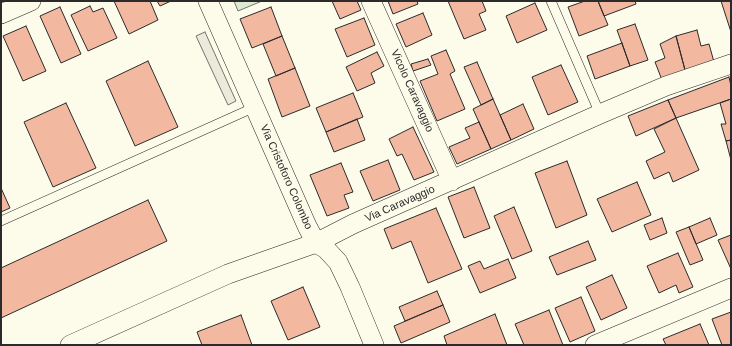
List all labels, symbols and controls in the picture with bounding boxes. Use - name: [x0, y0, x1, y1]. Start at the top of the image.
- street label: Vicolo Caravaggio: [388, 48, 436, 134]
- street label: Via Cristoforo Colombo: [257, 122, 315, 232]
- street label: Via Caravaggio: [363, 183, 437, 225]

